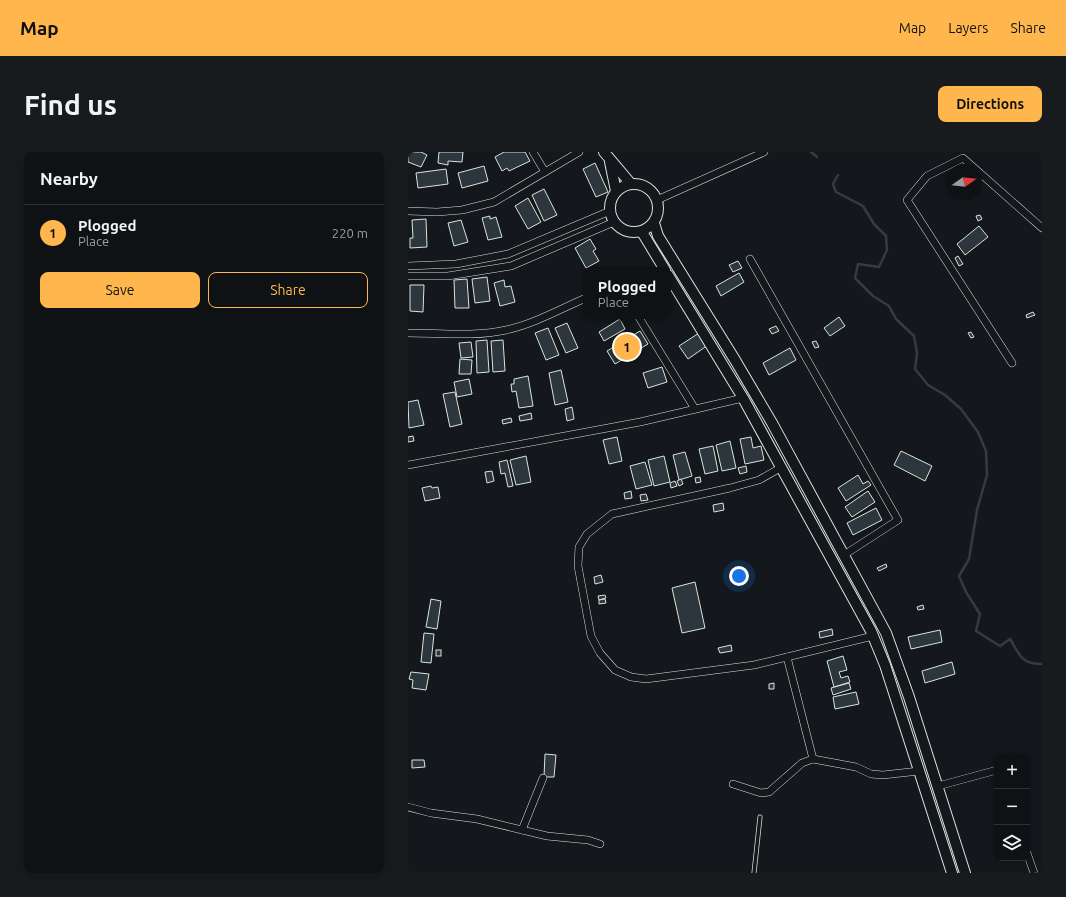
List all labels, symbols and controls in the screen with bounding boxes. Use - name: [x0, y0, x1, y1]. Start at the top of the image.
- text: Map: [20, 17, 59, 39]
- text: Map: [899, 20, 926, 36]
- text: Layers: [948, 20, 988, 36]
- text: Share: [1010, 20, 1046, 36]
- button: Directions: [938, 86, 1042, 122]
- text: Find us: [24, 89, 117, 120]
- north arrow: [946, 164, 982, 200]
- text: Nearby: [40, 169, 98, 188]
- text: Plogged: [78, 217, 136, 234]
- text: 1: [49, 226, 57, 240]
- text: 220 m: [332, 226, 368, 240]
- text: Place: [78, 234, 109, 248]
- popup: [583, 267, 671, 319]
- button: Save: [40, 272, 200, 308]
- button: Share: [208, 272, 368, 308]
- text: Plogged: [598, 278, 656, 295]
- text: Place: [598, 295, 629, 309]
- pin: 1: [614, 332, 640, 362]
- your location: [729, 566, 749, 586]
- map controls: [994, 753, 1030, 861]
- button: +: [994, 753, 1030, 789]
- button: −: [994, 789, 1030, 825]
- button: layers: [994, 825, 1030, 861]

